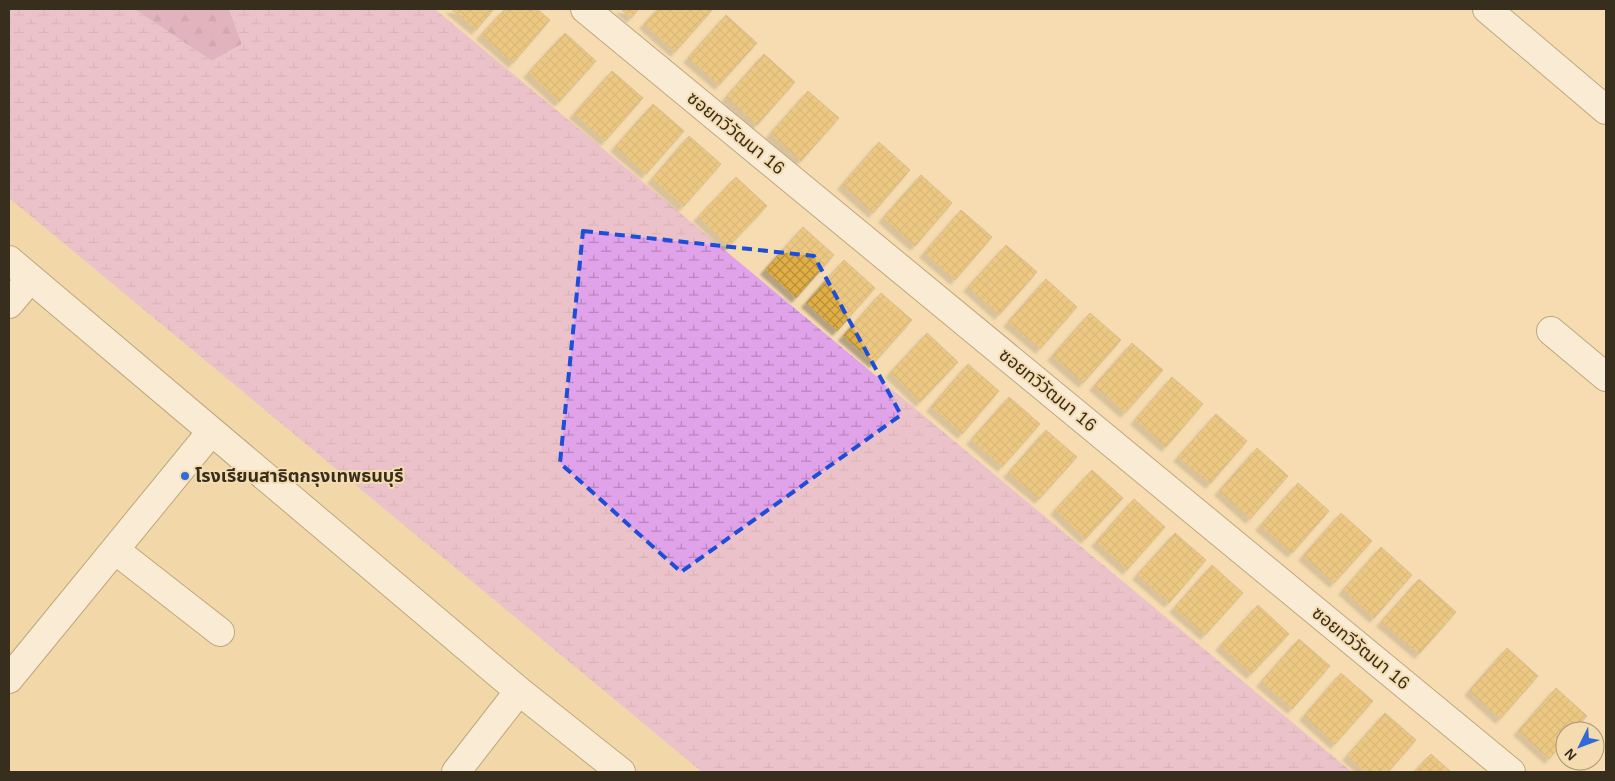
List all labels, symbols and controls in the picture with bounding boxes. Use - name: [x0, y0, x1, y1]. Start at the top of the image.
- street label: ซอยทวีวัฒนา 16: [683, 88, 789, 178]
- street label: ซอยทวีวัฒนา 16: [995, 345, 1101, 435]
- place label: โรงเรียนสาธิตกรุงเทพธนบุรี: [195, 466, 404, 487]
- marker: โรงเรียนสาธิตกรุงเทพธนบุรี: [179, 470, 191, 482]
- street label: ซอยทวีวัฒนา 16: [1308, 603, 1414, 693]
- north arrow: [1555, 721, 1605, 771]
- text: N: [1561, 746, 1580, 764]

